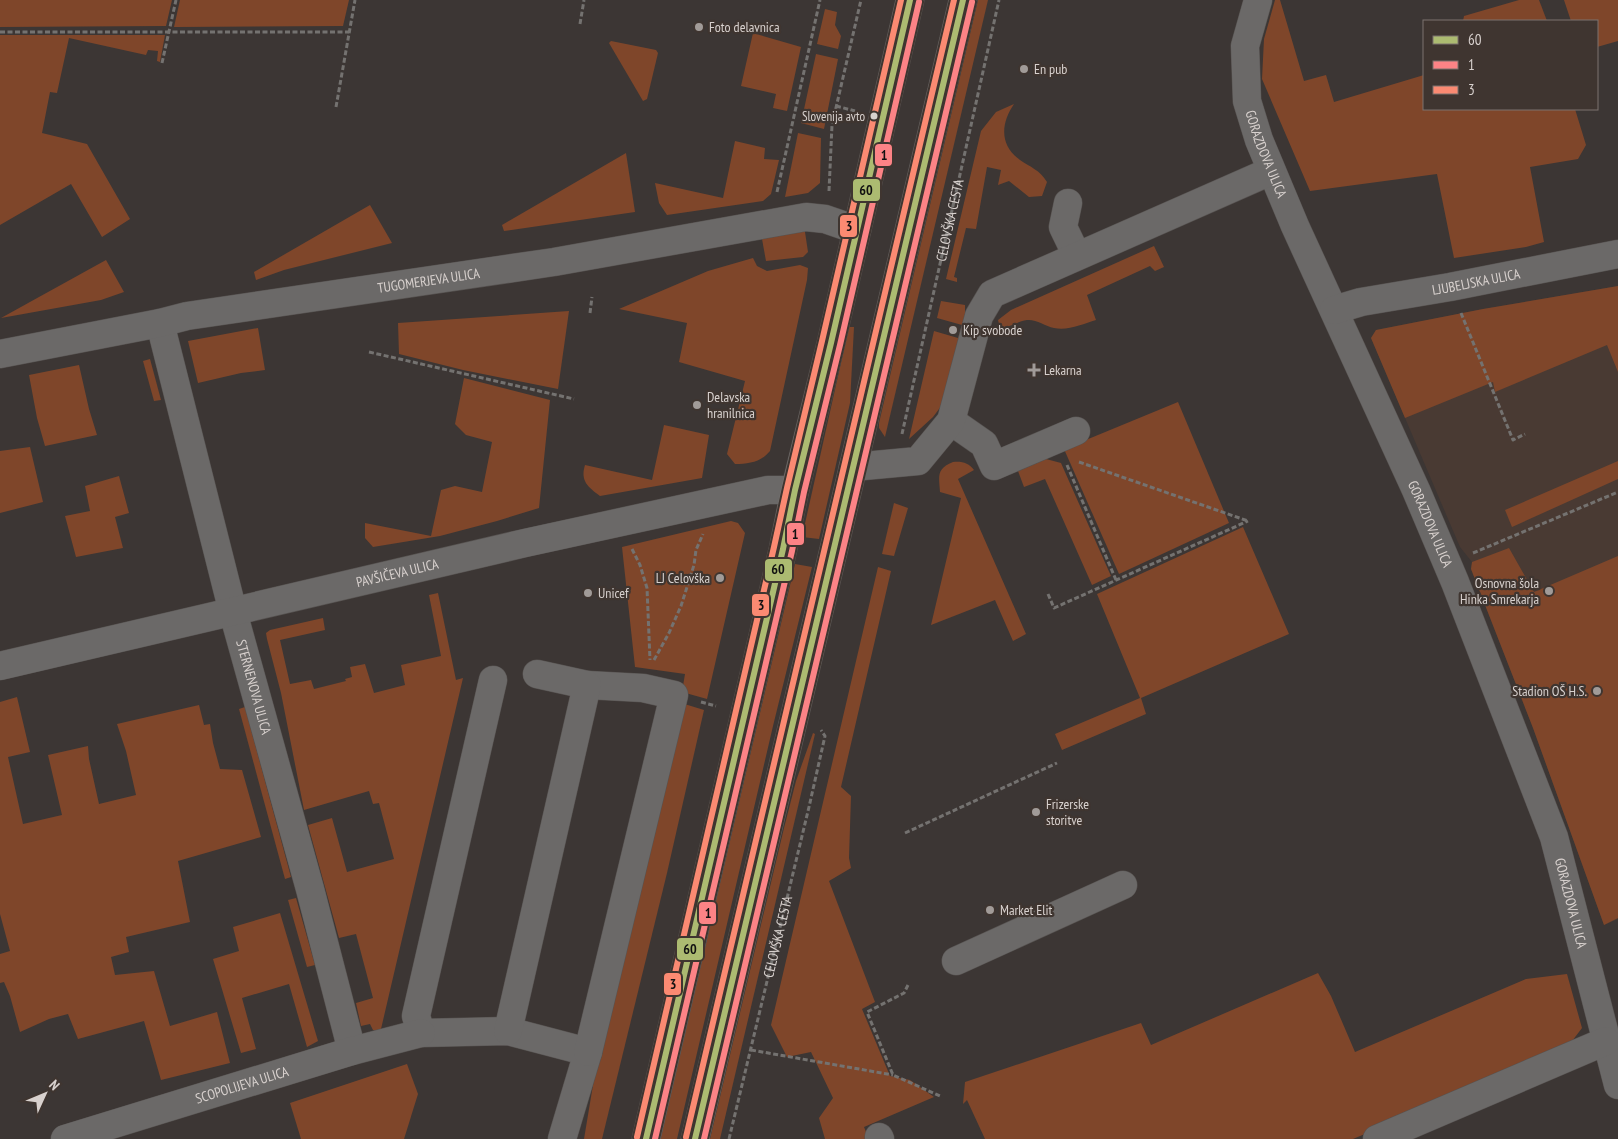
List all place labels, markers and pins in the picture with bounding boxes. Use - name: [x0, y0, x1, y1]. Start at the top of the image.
- place label: Foto delavnica: [709, 18, 780, 36]
- marker: Foto delavnica: [693, 21, 705, 33]
- place label: En pub: [1034, 60, 1067, 78]
- marker: En pub: [1018, 63, 1030, 75]
- place label: Slovenija avto: [802, 108, 865, 125]
- marker: Slovenija avto: [869, 111, 879, 121]
- place label: Kip svobode: [963, 321, 1022, 339]
- marker: Kip svobode: [947, 324, 959, 336]
- place label: Lekarna: [1044, 361, 1082, 379]
- marker: Lekarna: [1028, 364, 1040, 376]
- place label: Delavska hranilnica: [707, 388, 755, 422]
- marker: Delavska hranilnica: [691, 399, 703, 411]
- place label: LJ Celovška: [656, 569, 710, 587]
- marker: LJ Celovška: [714, 572, 726, 584]
- place label: Osnovna šola Hinka Smrekarja: [1460, 574, 1539, 608]
- place label: Unicef: [598, 584, 629, 602]
- marker: Osnovna šola Hinka Smrekarja: [1543, 585, 1555, 597]
- marker: Unicef: [582, 587, 594, 599]
- place label: Stadion OŠ H.S.: [1512, 682, 1587, 700]
- marker: Stadion OŠ H.S.: [1591, 685, 1603, 697]
- place label: Frizerske storitve: [1046, 795, 1089, 829]
- marker: Frizerske storitve: [1030, 806, 1042, 818]
- place label: Market Elit: [1000, 901, 1053, 919]
- marker: Market Elit: [984, 904, 996, 916]

